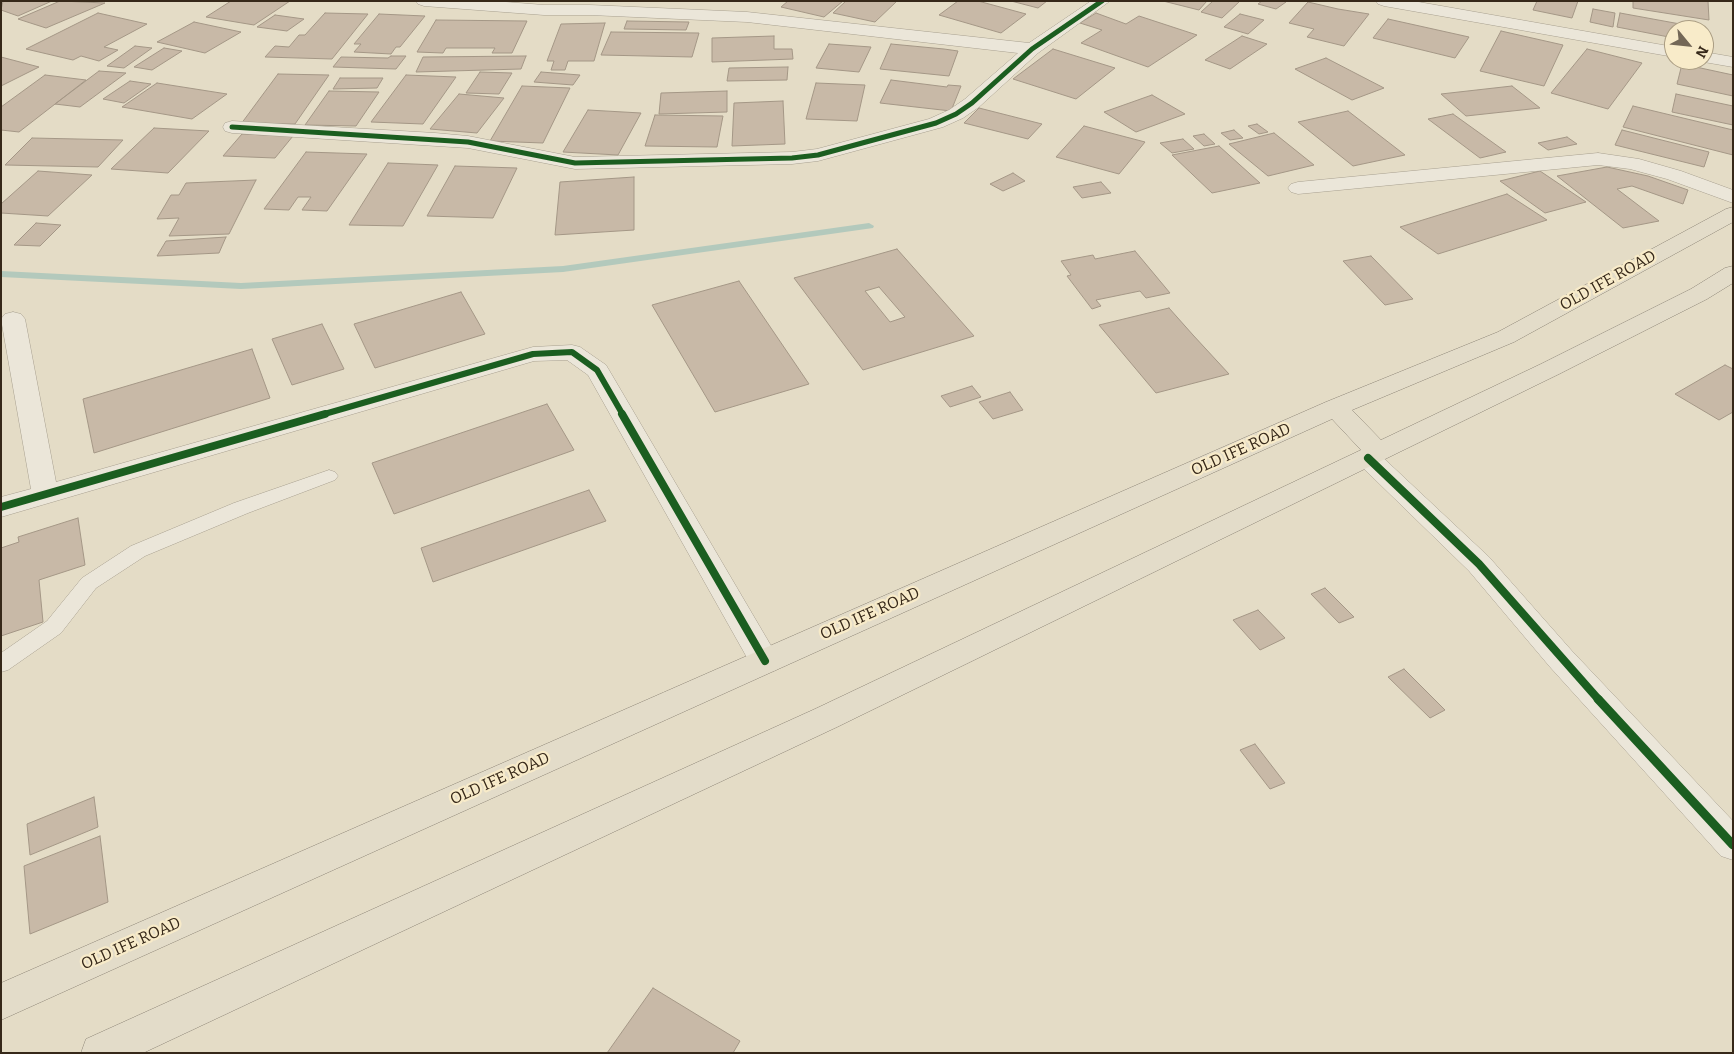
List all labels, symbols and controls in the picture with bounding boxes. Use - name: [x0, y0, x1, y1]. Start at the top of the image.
- north arrow: [1664, 20, 1714, 70]
- text: N: [1692, 43, 1712, 61]
- street label: OLD IFE ROAD: [1557, 247, 1659, 315]
- street label: OLD IFE ROAD: [1188, 419, 1294, 481]
- street label: OLD IFE ROAD: [817, 583, 923, 645]
- street label: OLD IFE ROAD: [447, 748, 553, 810]
- street label: OLD IFE ROAD: [78, 913, 184, 975]

